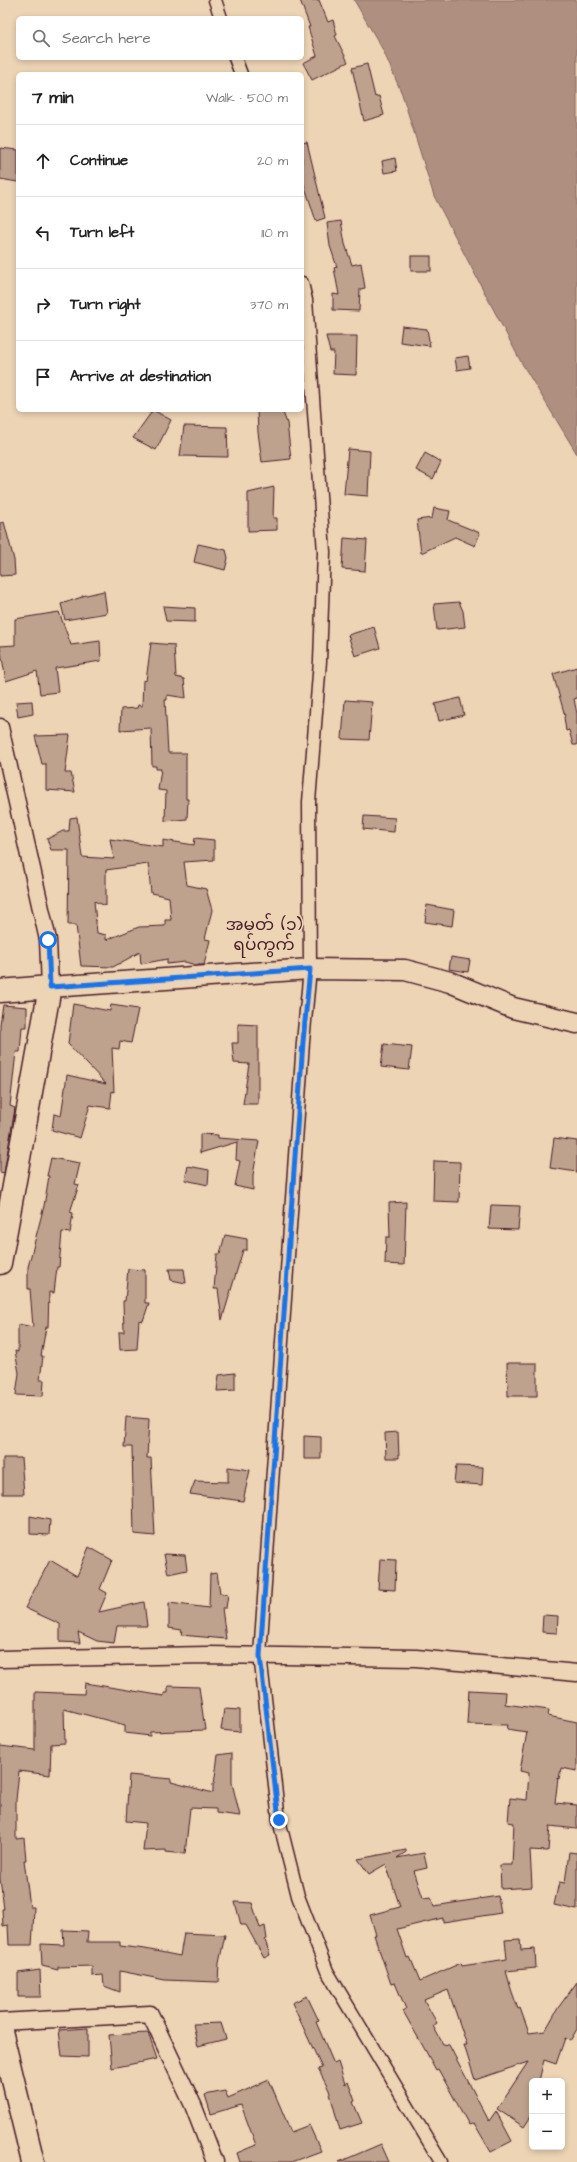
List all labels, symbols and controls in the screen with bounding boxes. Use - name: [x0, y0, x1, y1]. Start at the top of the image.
- search box: [16, 16, 304, 60]
- icon: search: [30, 27, 52, 49]
- text: Search here: [62, 28, 151, 49]
- text: 7 min: [32, 86, 74, 110]
- text: Walk · 500 m: [206, 89, 288, 107]
- icon: ahead: [32, 150, 54, 172]
- text: Continue: [70, 150, 128, 171]
- text: 20 m: [257, 152, 288, 170]
- icon: left: [32, 222, 54, 244]
- text: Turn left: [70, 222, 134, 243]
- text: 110 m: [261, 224, 288, 242]
- icon: right: [32, 294, 54, 316]
- text: Turn right: [70, 294, 141, 315]
- text: 370 m: [250, 296, 288, 314]
- icon: arrive: [32, 366, 54, 388]
- text: Arrive at destination: [70, 366, 211, 387]
- district label: အမှတ် (၁) ရပ်ကွက်: [225, 913, 303, 958]
- route start: [39, 931, 57, 949]
- route end: [270, 1811, 288, 1829]
- map controls: [529, 2078, 565, 2150]
- button: +: [529, 2078, 565, 2114]
- button: −: [529, 2114, 565, 2150]

